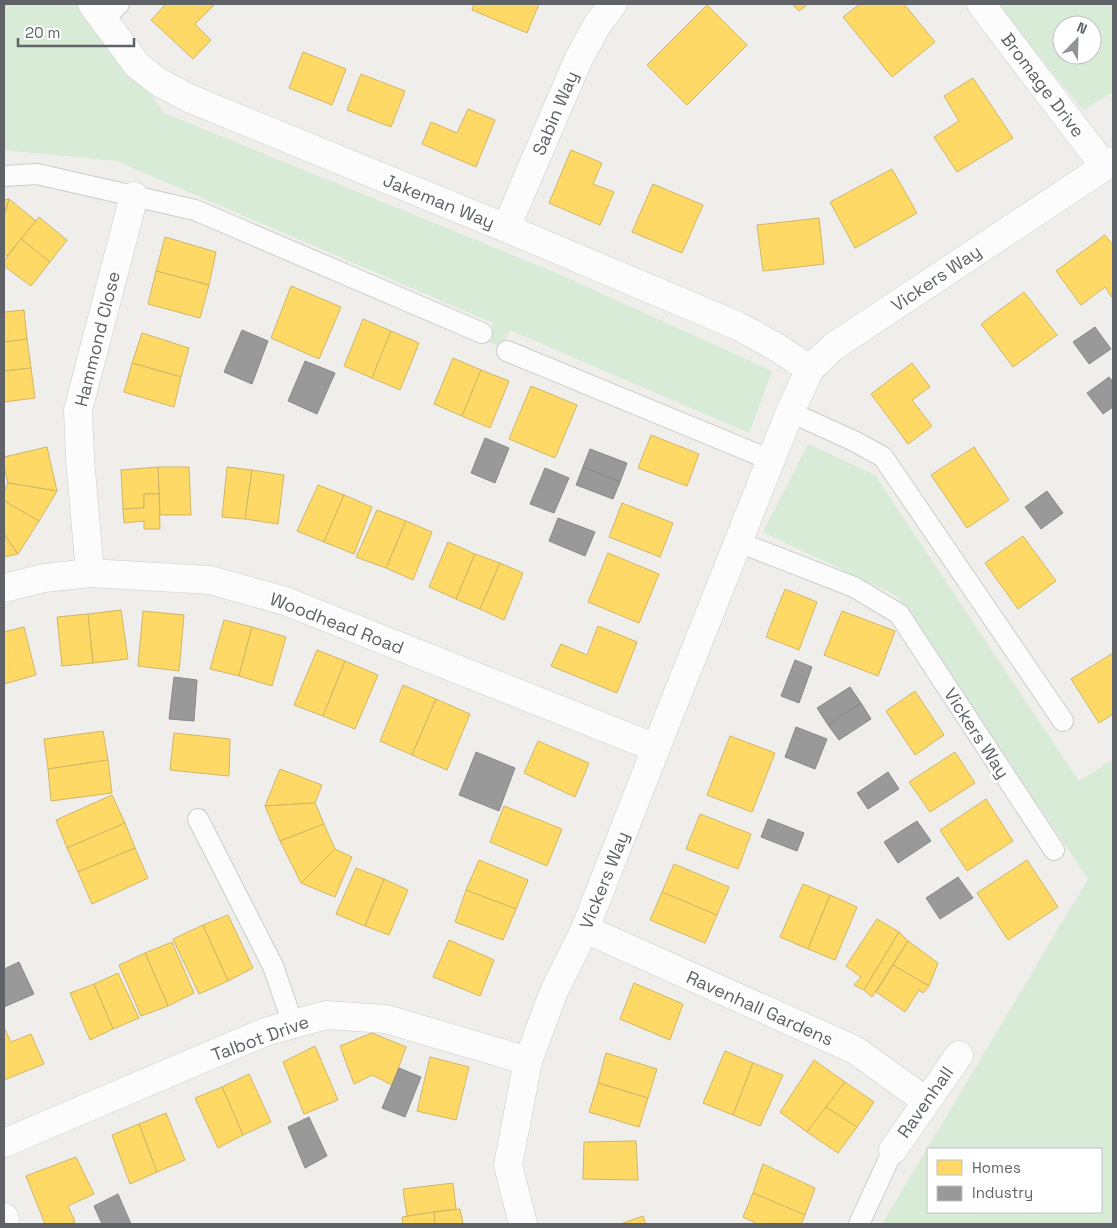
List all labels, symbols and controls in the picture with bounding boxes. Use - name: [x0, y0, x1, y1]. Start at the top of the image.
- scale bar: [18, 15, 134, 47]
- north arrow: [1052, 15, 1102, 65]
- text: N: [1074, 18, 1090, 38]
- text: 20 m: [25, 23, 60, 42]
- street label: Bromage Drive: [996, 28, 1090, 142]
- street label: Sabin Way: [527, 67, 583, 159]
- street label: Jakeman Way: [380, 168, 498, 234]
- street label: Vickers Way: [887, 240, 985, 316]
- street label: Hammond Close: [69, 269, 125, 409]
- street label: Woodhead Road: [267, 587, 407, 659]
- street label: Vickers Way: [939, 683, 1015, 783]
- street label: Vickers Way: [574, 828, 634, 932]
- street label: Ravenhall Gardens: [683, 965, 837, 1051]
- street label: Talbot Drive: [208, 1010, 312, 1066]
- street label: Ravenhall: [892, 1062, 958, 1142]
- legend: [927, 1148, 1102, 1213]
- text: Homes: [972, 1158, 1021, 1177]
- text: Industry: [972, 1183, 1033, 1202]

